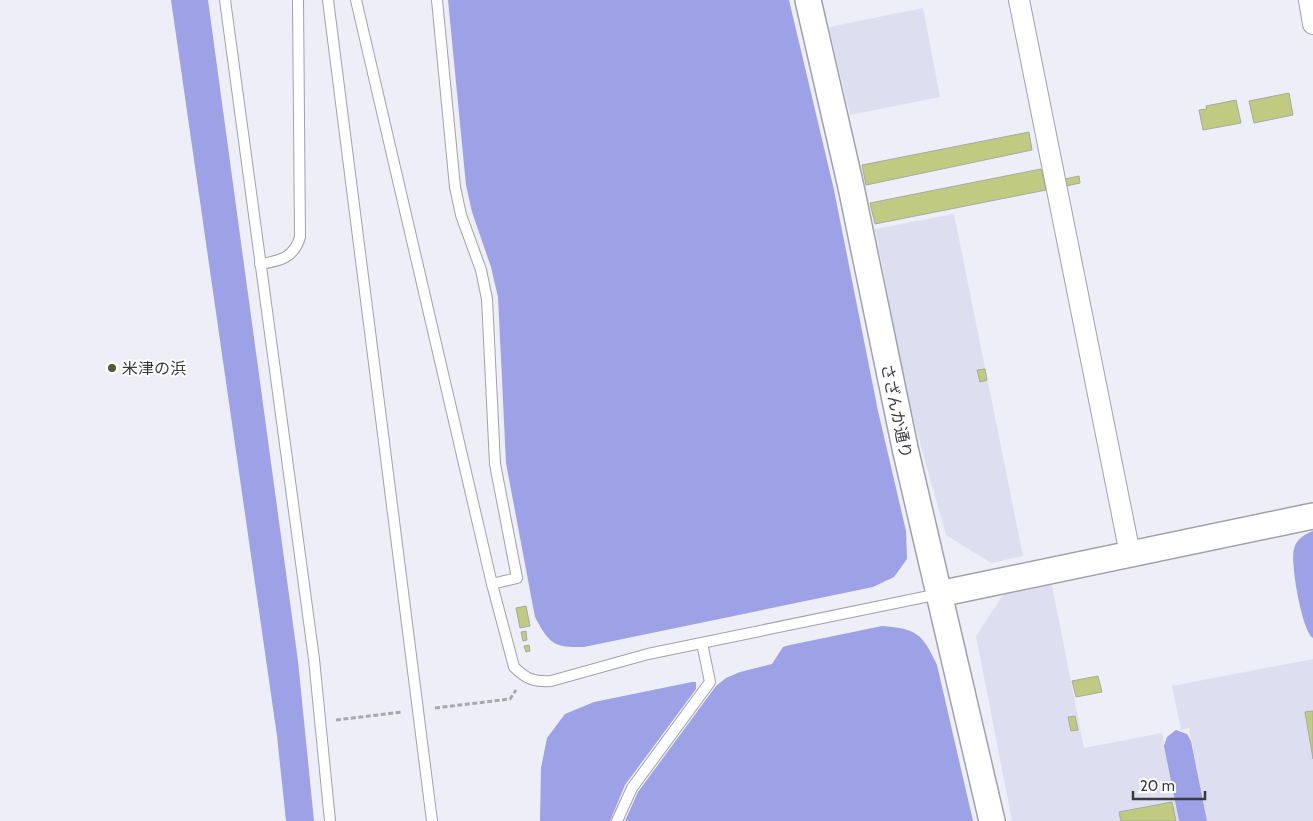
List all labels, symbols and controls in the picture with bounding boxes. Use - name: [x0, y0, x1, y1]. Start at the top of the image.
- place label: 米津の浜: [122, 359, 186, 378]
- marker: 米津の浜: [106, 362, 118, 374]
- street label: さざんか通り: [877, 362, 916, 460]
- scale bar: [1133, 768, 1206, 800]
- text: 20 m: [1140, 777, 1175, 795]

